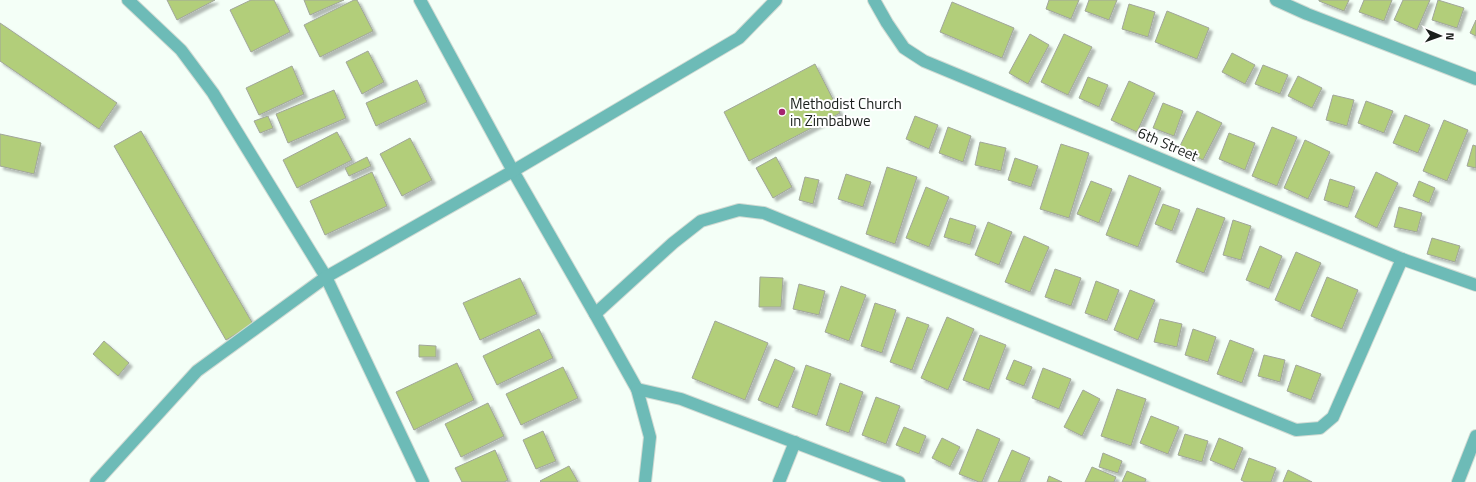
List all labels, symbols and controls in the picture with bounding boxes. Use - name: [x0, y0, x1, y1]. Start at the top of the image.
- north arrow: [1420, 16, 1460, 56]
- text: N: [1442, 32, 1458, 40]
- place label: Methodist Church in Zimbabwe: [790, 92, 902, 132]
- marker: Methodist Church in Zimbabwe: [777, 107, 787, 117]
- street label: 6th Street: [1134, 121, 1202, 167]

